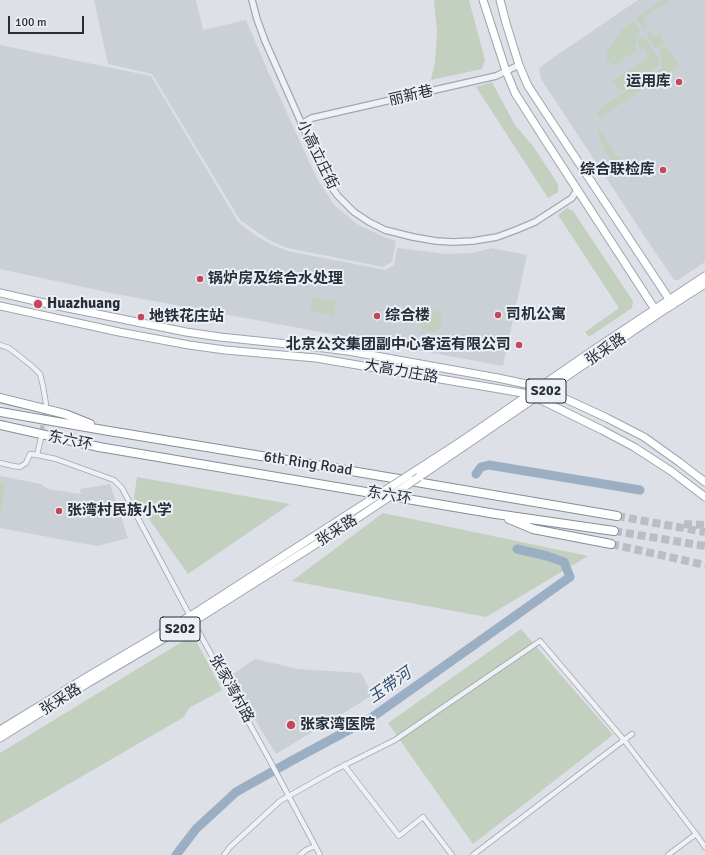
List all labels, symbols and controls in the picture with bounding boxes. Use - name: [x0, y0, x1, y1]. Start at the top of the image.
- scale bar: [10, 8, 86, 34]
- text: 100 m: [15, 15, 47, 30]
- place label: 运用库: [626, 73, 671, 91]
- marker: 运用库: [674, 77, 684, 87]
- street label: 丽新巷: [387, 82, 435, 110]
- street label: 小高立庄街: [292, 117, 342, 193]
- place label: 综合联检库: [580, 161, 655, 179]
- marker: 综合联检库: [658, 165, 668, 175]
- place label: 锅炉房及综合水处理: [208, 270, 343, 288]
- marker: 锅炉房及综合水处理: [195, 274, 205, 284]
- place label: Huazhuang: [47, 295, 120, 313]
- marker: Huazhuang: [32, 298, 44, 310]
- place label: 司机公寓: [506, 306, 566, 324]
- place label: 综合楼: [385, 307, 430, 325]
- place label: 地铁花庄站: [149, 308, 224, 326]
- marker: 司机公寓: [493, 310, 503, 320]
- marker: 综合楼: [372, 311, 382, 321]
- marker: 地铁花庄站: [136, 312, 146, 322]
- street label: 张采路: [582, 330, 630, 370]
- place label: 北京公交集团副中心客运有限公司: [286, 336, 511, 354]
- marker: 北京公交集团副中心客运有限公司: [514, 340, 524, 350]
- street label: 大高力庄路: [363, 357, 439, 387]
- road number: S202: [526, 379, 566, 403]
- street label: 东六环: [46, 428, 94, 454]
- street label: 6th Ring Road: [262, 448, 354, 480]
- street label: 东六环: [365, 483, 413, 509]
- place label: 张湾村民族小学: [67, 502, 172, 520]
- marker: 张湾村民族小学: [54, 506, 64, 516]
- street label: 张采路: [313, 511, 361, 551]
- road number: S202: [160, 617, 200, 641]
- street label: 张家湾村路: [205, 652, 257, 726]
- water label: 玉带河: [365, 664, 415, 708]
- street label: 张采路: [37, 680, 85, 720]
- place label: 张家湾医院: [300, 716, 375, 734]
- marker: 张家湾医院: [285, 719, 297, 731]

